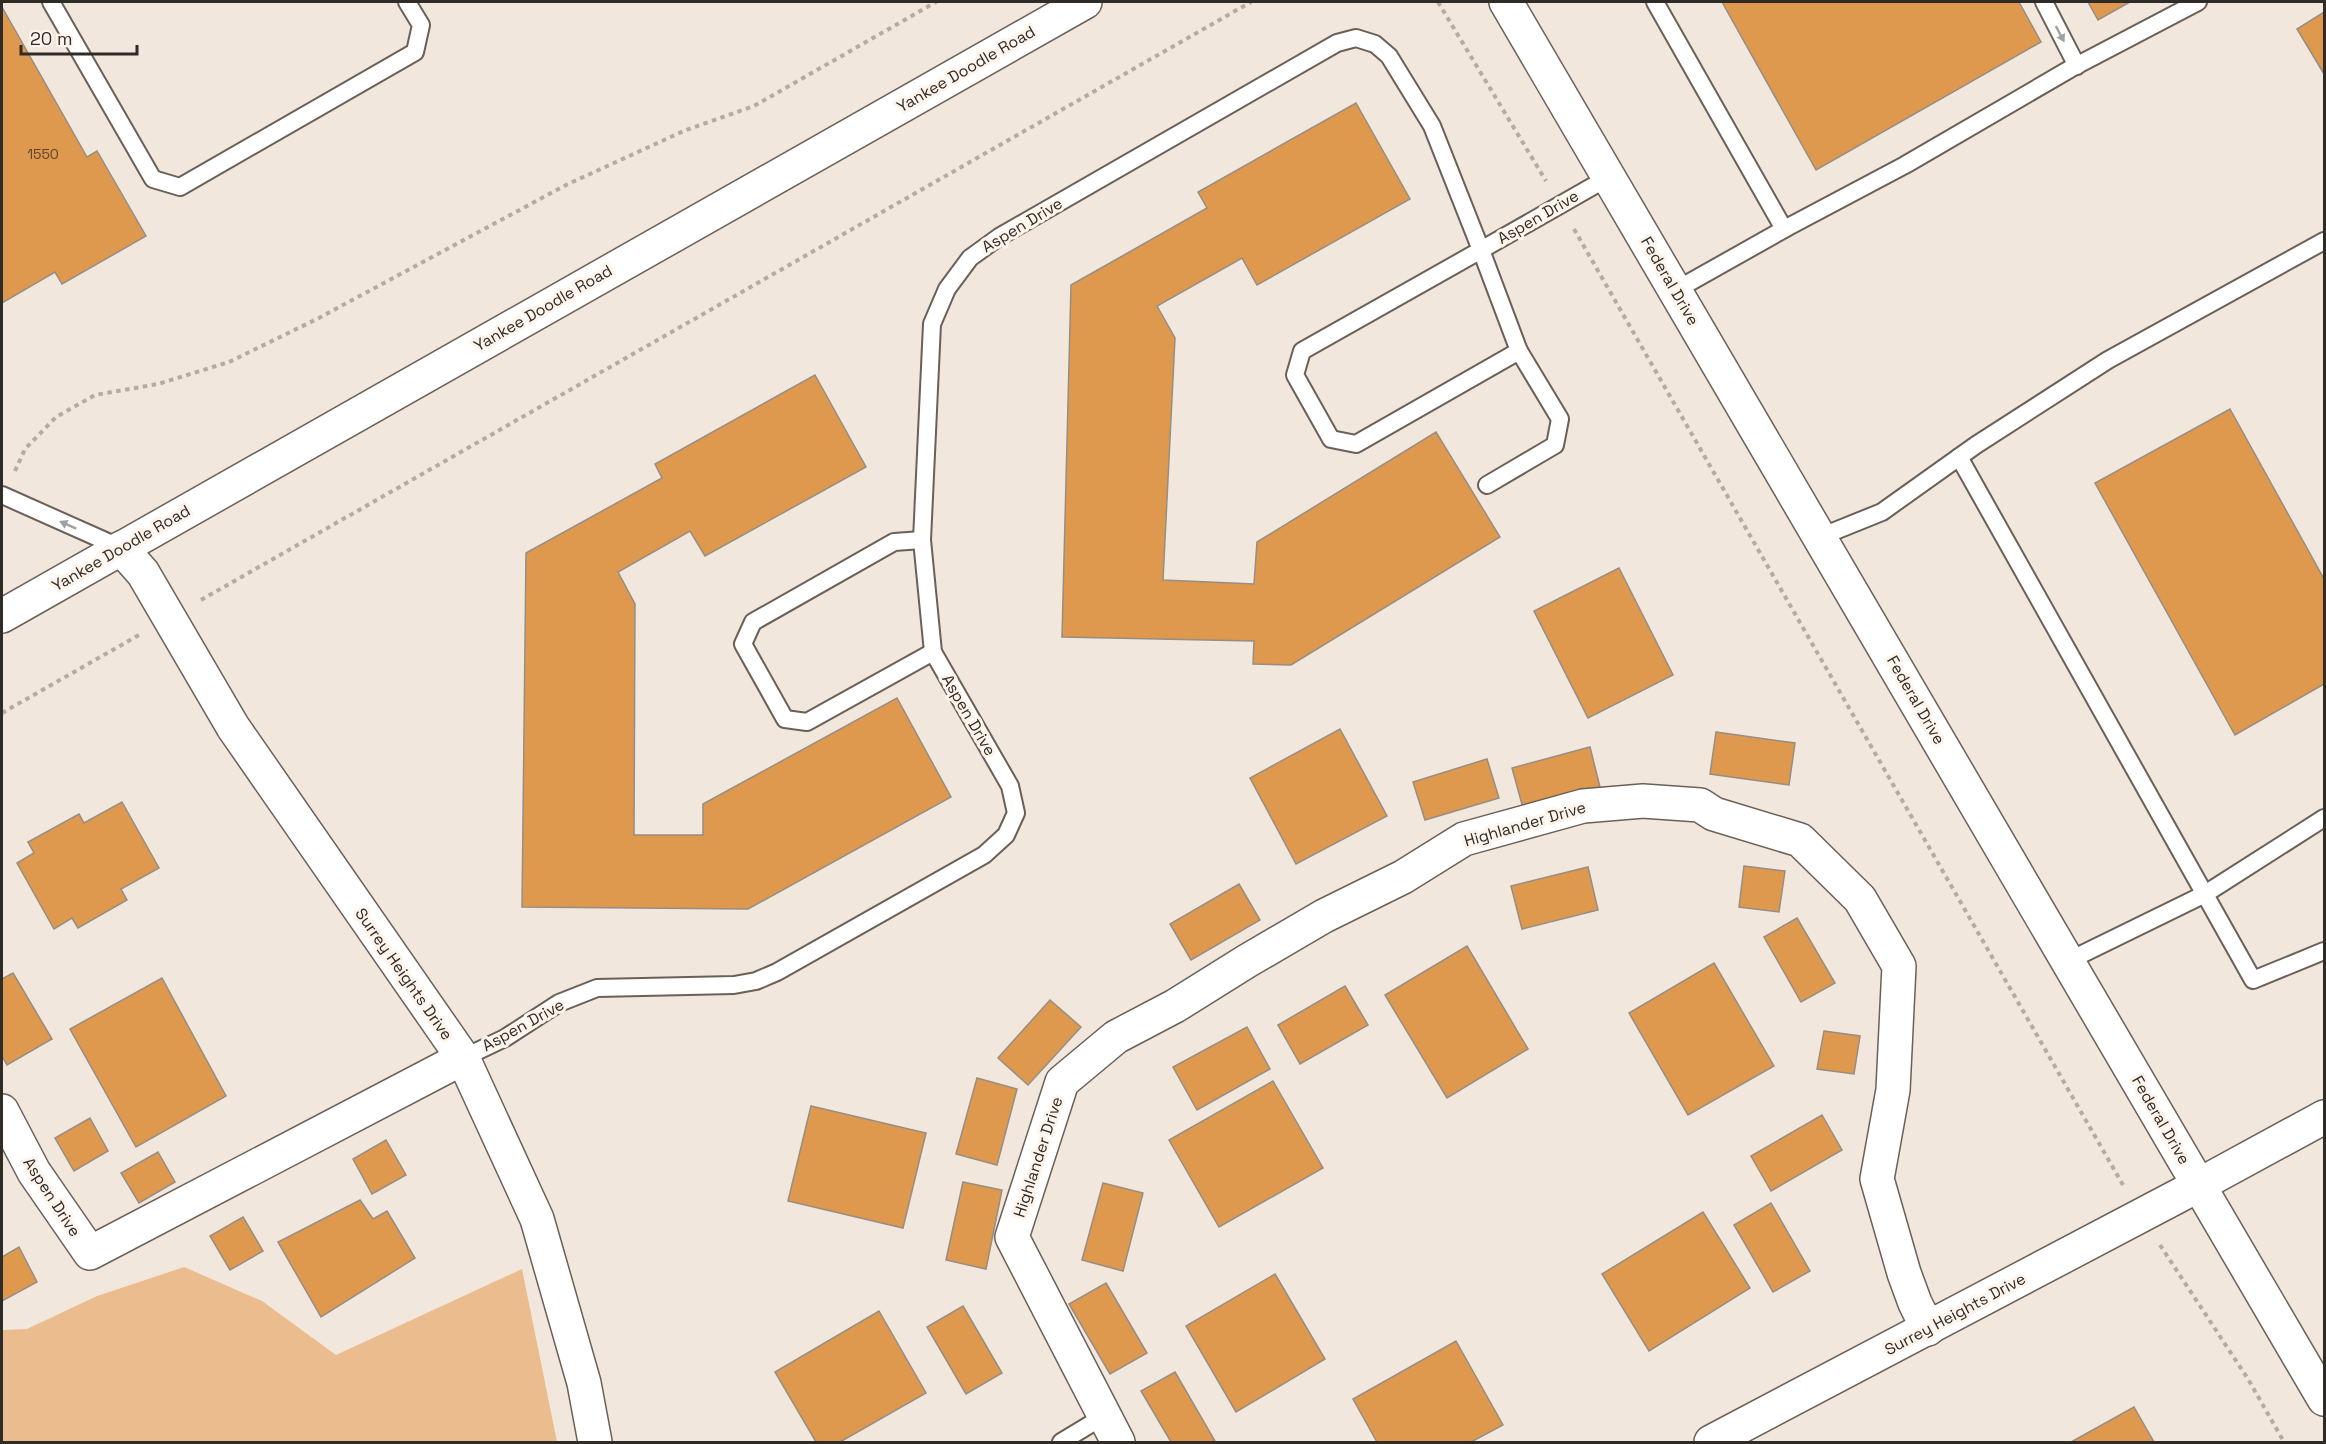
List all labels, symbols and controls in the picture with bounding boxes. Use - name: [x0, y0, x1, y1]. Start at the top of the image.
- scale bar: [21, 18, 136, 56]
- street label: Yankee Doodle Road: [893, 21, 1039, 117]
- one-way arrow: [2056, 25, 2065, 42]
- text: 20 m: [30, 27, 73, 50]
- house number: 1550: [27, 145, 59, 163]
- street label: Aspen Drive: [1494, 185, 1582, 249]
- street label: Aspen Drive: [978, 193, 1066, 257]
- street label: Federal Drive: [1636, 233, 1704, 329]
- street label: Yankee Doodle Road: [470, 260, 616, 356]
- street label: Yankee Doodle Road: [48, 500, 194, 596]
- one-way arrow: [59, 520, 76, 529]
- street label: Federal Drive: [1882, 652, 1950, 748]
- street label: Aspen Drive: [937, 671, 1001, 759]
- street label: Highlander Drive: [1462, 797, 1588, 851]
- street label: Surrey Heights Drive: [350, 904, 458, 1044]
- street label: Aspen Drive: [478, 994, 568, 1056]
- street label: Federal Drive: [2127, 1072, 2195, 1168]
- street label: Highlander Drive: [1009, 1094, 1067, 1220]
- street label: Aspen Drive: [19, 1153, 85, 1241]
- street label: Surrey Heights Drive: [1881, 1268, 2029, 1360]

